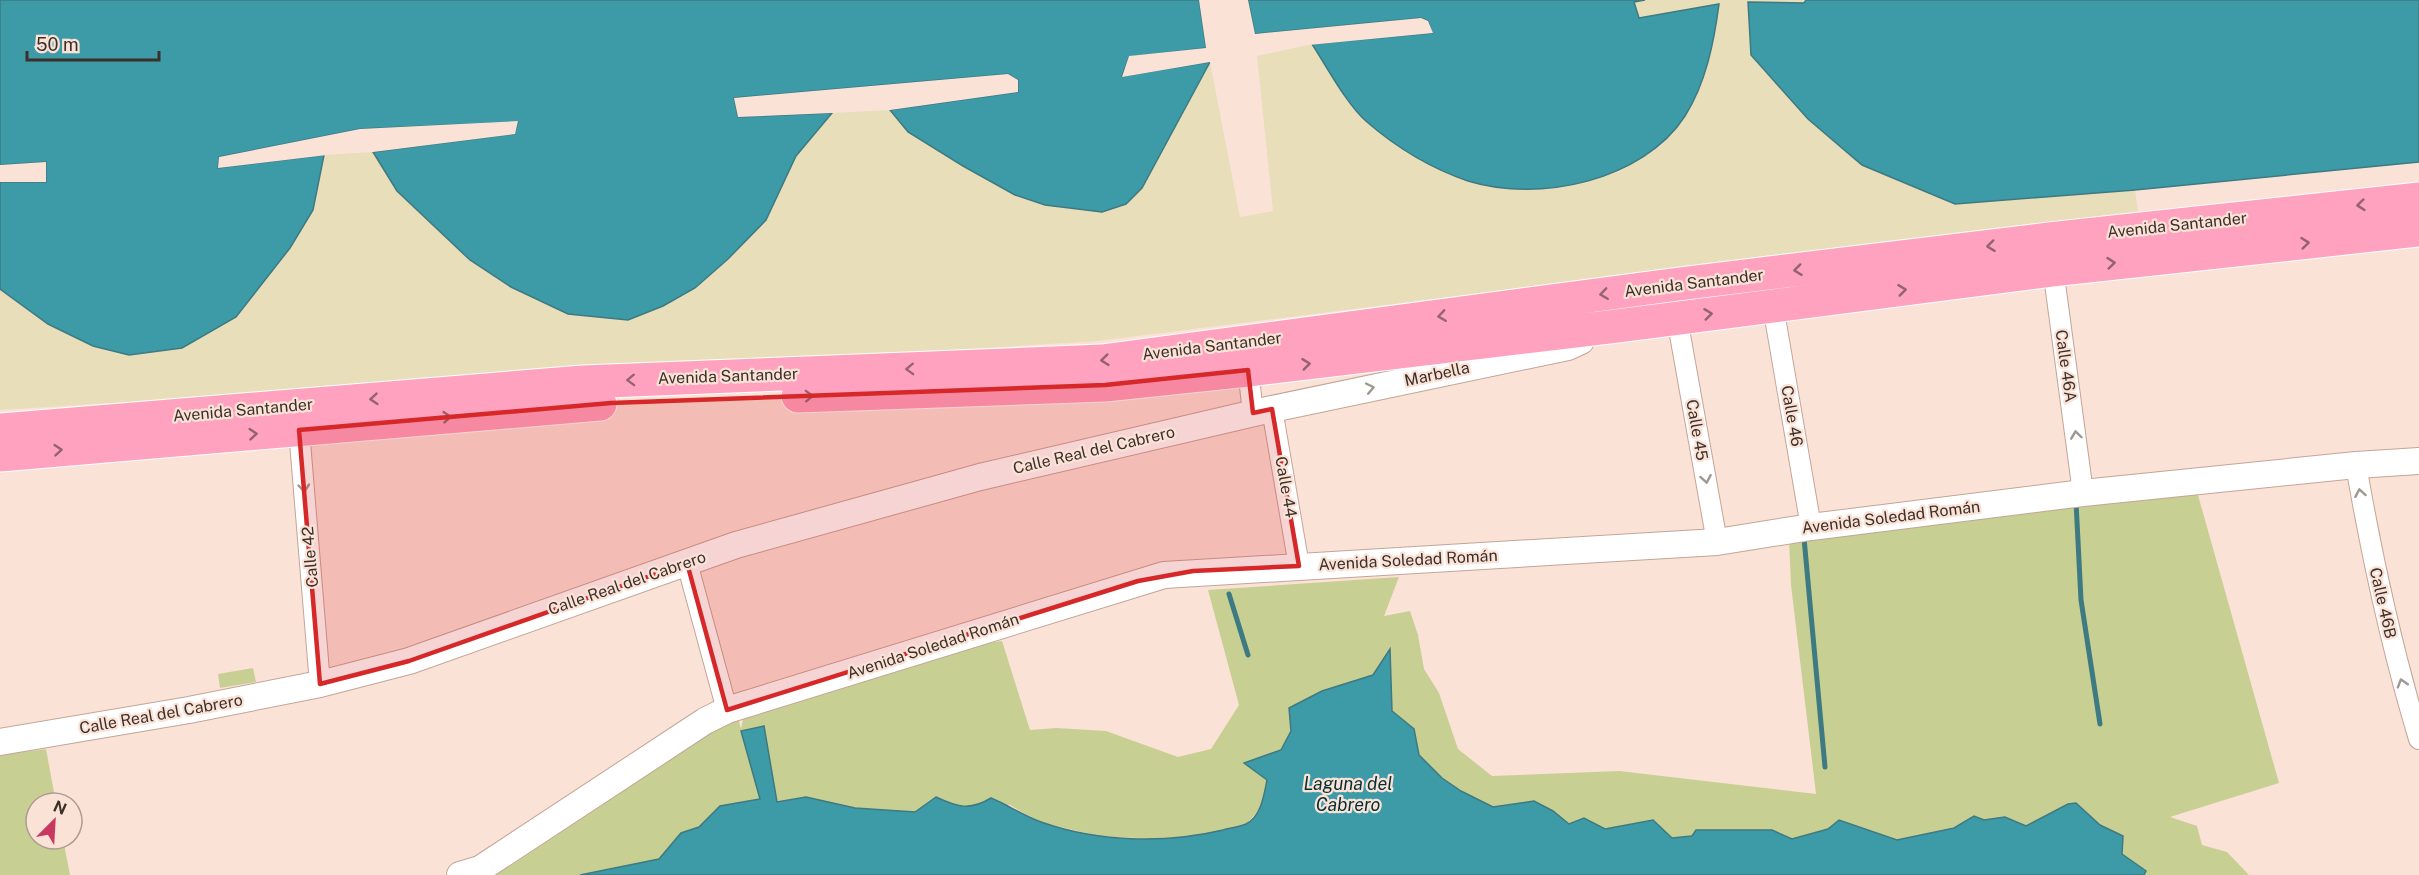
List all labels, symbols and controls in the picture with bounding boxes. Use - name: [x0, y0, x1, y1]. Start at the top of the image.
- scale bar: [27, 24, 159, 62]
- text: 50 m: [36, 34, 79, 55]
- one-way arrow: [2356, 198, 2365, 211]
- street label: Avenida Santander: [2106, 208, 2248, 242]
- one-way arrow: [2301, 237, 2310, 249]
- one-way arrow: [1987, 239, 1996, 252]
- one-way arrow: [2107, 258, 2116, 270]
- one-way arrow: [1793, 263, 1802, 276]
- street label: Avenida Santander: [1623, 265, 1765, 301]
- one-way arrow: [1897, 284, 1906, 296]
- one-way arrow: [1600, 288, 1609, 300]
- one-way arrow: [1704, 308, 1713, 321]
- one-way arrow: [1437, 309, 1447, 322]
- street label: Avenida Santander: [1141, 328, 1283, 364]
- street label: Calle 46A: [2052, 329, 2080, 403]
- one-way arrow: [1100, 353, 1109, 366]
- one-way arrow: [1302, 358, 1311, 370]
- street label: Marbella: [1403, 358, 1471, 390]
- one-way arrow: [905, 362, 914, 375]
- street label: Avenida Santander: [658, 364, 798, 388]
- one-way arrow: [626, 374, 635, 387]
- one-way arrow: [1365, 382, 1375, 395]
- street label: Calle 46: [1777, 384, 1807, 448]
- one-way arrow: [805, 390, 814, 402]
- one-way arrow: [369, 392, 378, 405]
- street label: Avenida Santander: [172, 394, 314, 426]
- street label: Calle 45: [1682, 398, 1712, 462]
- one-way arrow: [442, 411, 451, 424]
- street label: Calle Real del Cabrero: [1011, 422, 1177, 478]
- one-way arrow: [248, 428, 257, 441]
- one-way arrow: [2070, 430, 2082, 440]
- one-way arrow: [54, 444, 63, 457]
- street label: Calle 44: [1271, 455, 1301, 519]
- one-way arrow: [1699, 474, 1712, 484]
- one-way arrow: [297, 483, 310, 492]
- one-way arrow: [2355, 488, 2367, 497]
- street label: Avenida Soledad Román: [1801, 497, 1981, 537]
- street label: Calle 42: [298, 526, 322, 588]
- street label: Avenida Soledad Román: [1318, 546, 1498, 574]
- street label: Calle Real del Cabrero: [546, 547, 708, 619]
- street label: Calle 46B: [2366, 566, 2400, 640]
- street label: Avenida Soledad Román: [845, 609, 1021, 683]
- one-way arrow: [2397, 678, 2409, 689]
- street label: Calle Real del Cabrero: [78, 690, 244, 738]
- water label: Laguna del Cabrero: [1303, 773, 1393, 815]
- north arrow: [24, 791, 84, 851]
- text: N: [50, 797, 69, 819]

